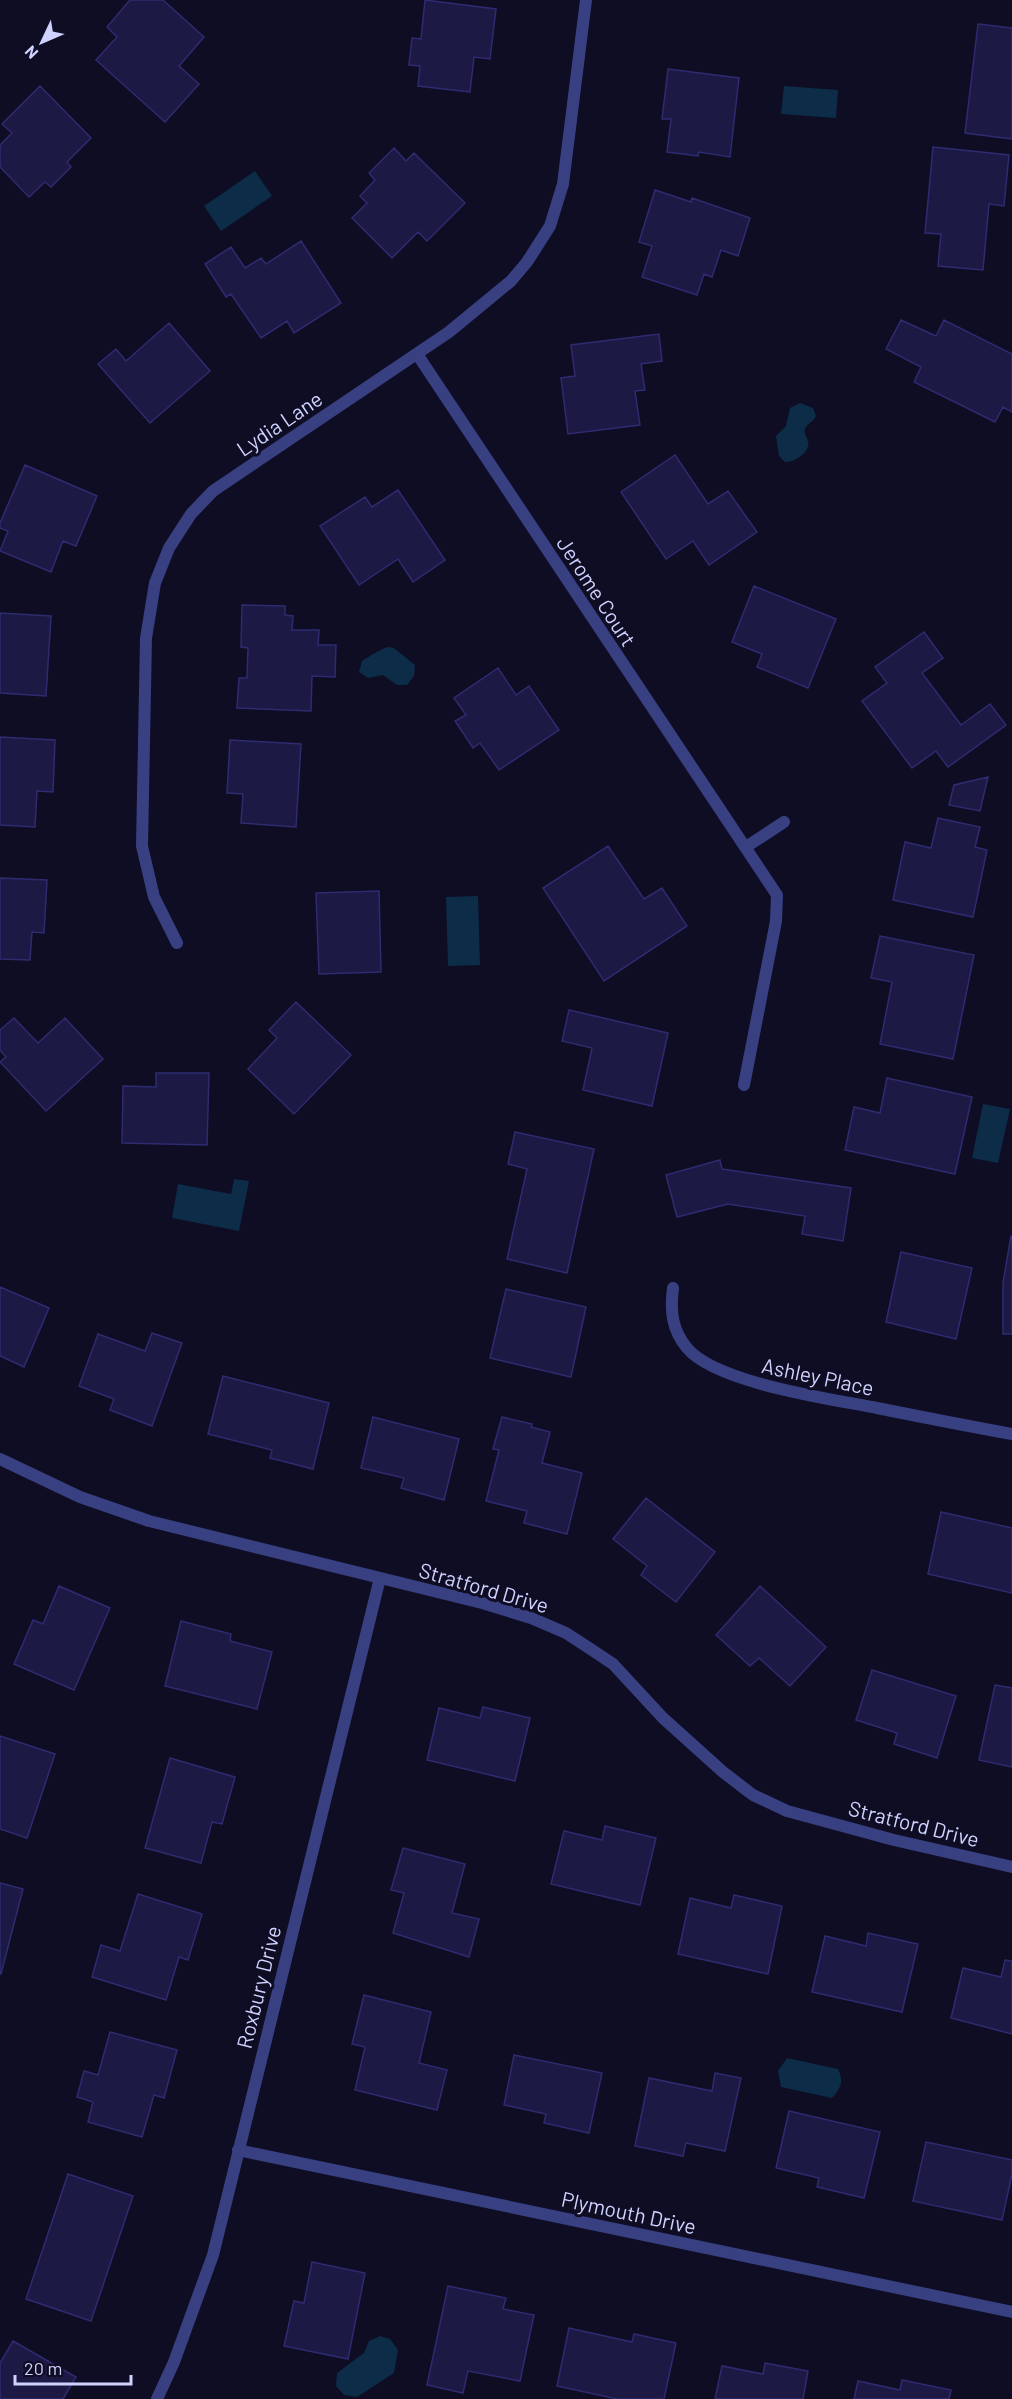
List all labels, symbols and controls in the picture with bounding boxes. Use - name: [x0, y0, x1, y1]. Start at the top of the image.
- north arrow: [12, 12, 72, 72]
- text: N: [20, 42, 41, 63]
- street label: Lydia Lane: [231, 385, 327, 461]
- street label: Jerome Court: [552, 531, 642, 651]
- street label: Ashley Place: [760, 1352, 876, 1400]
- street label: Stratford Drive: [416, 1557, 552, 1617]
- street label: Stratford Drive: [846, 1795, 982, 1851]
- street label: Roxbury Drive: [231, 1923, 285, 2051]
- street label: Plymouth Drive: [559, 2186, 699, 2238]
- scale bar: [15, 2348, 130, 2386]
- text: 20 m: [24, 2357, 62, 2379]

